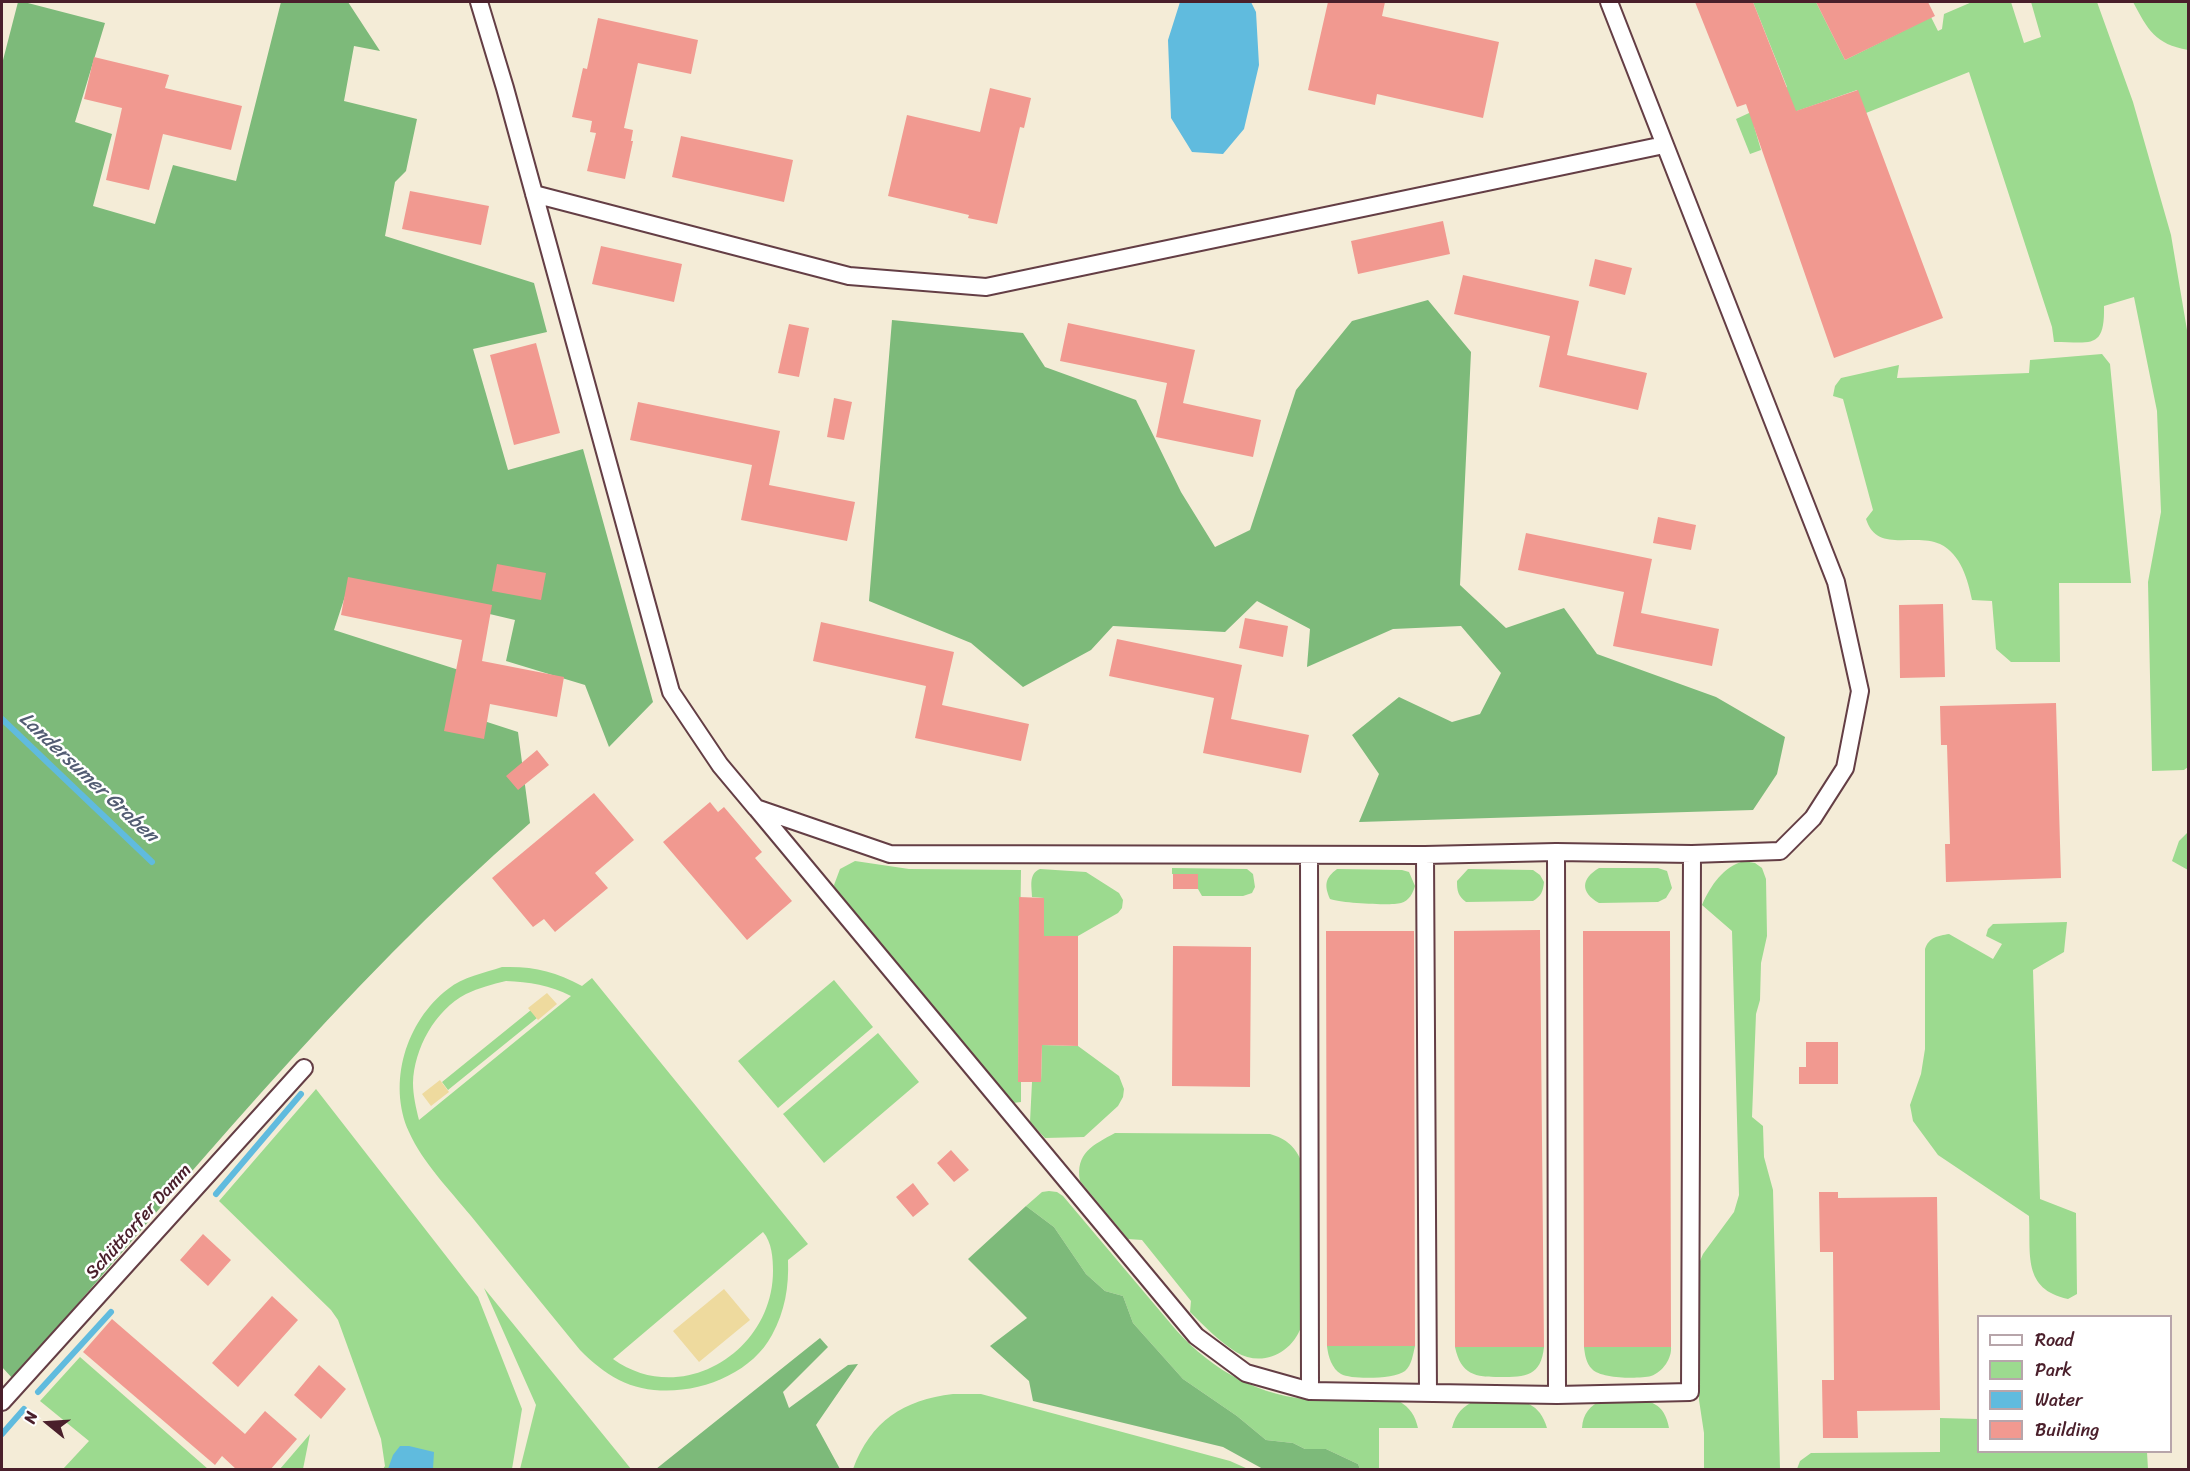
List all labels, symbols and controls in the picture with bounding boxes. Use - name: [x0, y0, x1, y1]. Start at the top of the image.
- water label: Landersumer Graben: [14, 708, 162, 848]
- street label: Schüttorfer Damm: [82, 1160, 196, 1284]
- legend: [1977, 1315, 2172, 1453]
- text: Road: [2035, 1324, 2074, 1356]
- text: Park: [2035, 1354, 2072, 1386]
- text: Water: [2035, 1384, 2082, 1416]
- north arrow: [18, 1393, 78, 1453]
- text: N: [15, 1408, 46, 1427]
- text: Building: [2035, 1414, 2099, 1446]

